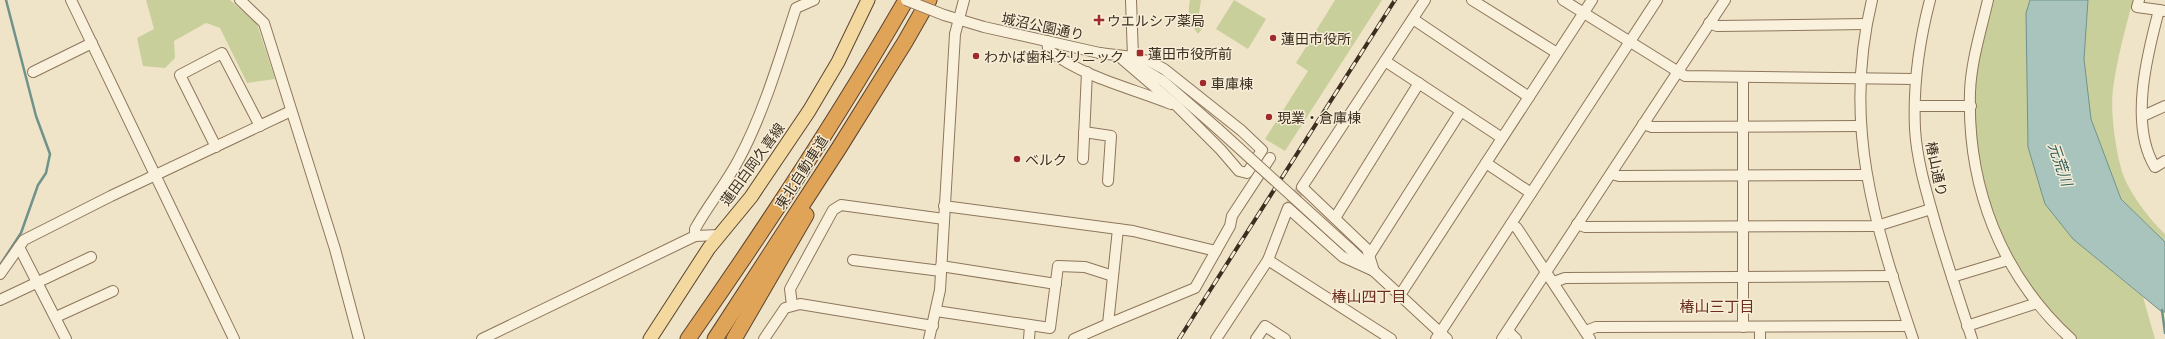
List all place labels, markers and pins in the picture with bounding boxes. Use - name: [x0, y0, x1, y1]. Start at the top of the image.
- place label: ウエルシア薬局: [1107, 11, 1205, 30]
- marker: ウエルシア薬局: [1094, 15, 1104, 25]
- place label: 蓮田市役所: [1281, 29, 1351, 48]
- marker: 蓮田市役所: [1268, 33, 1278, 43]
- place label: 蓮田市役所前: [1148, 44, 1232, 63]
- place label: わかば歯科クリニック: [984, 47, 1124, 66]
- marker: 蓮田市役所前: [1135, 48, 1145, 58]
- marker: わかば歯科クリニック: [971, 51, 981, 61]
- place label: 車庫棟: [1211, 74, 1253, 93]
- marker: 車庫棟: [1198, 78, 1208, 88]
- place label: 現業・倉庫棟: [1277, 108, 1361, 127]
- marker: 現業・倉庫棟: [1264, 112, 1274, 122]
- place label: ベルク: [1025, 150, 1067, 169]
- marker: ベルク: [1012, 154, 1022, 164]

